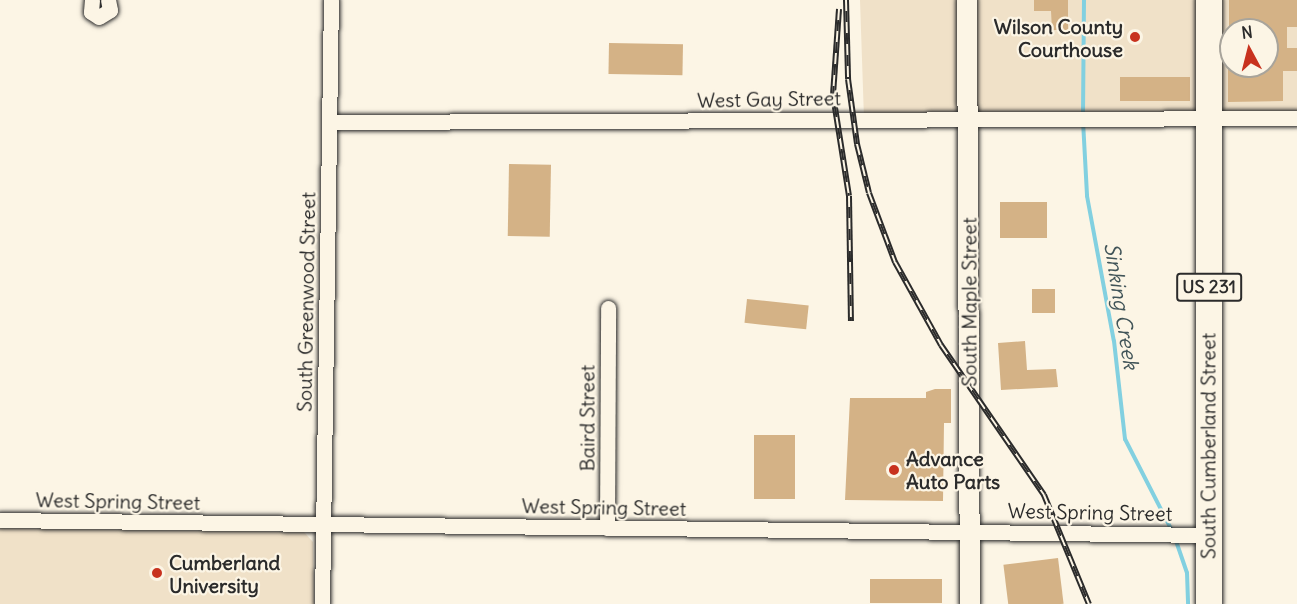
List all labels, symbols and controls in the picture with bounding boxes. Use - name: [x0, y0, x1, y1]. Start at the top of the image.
- place label: Wilson County Courthouse: [994, 14, 1123, 61]
- north arrow: [1219, 18, 1279, 78]
- text: N: [1240, 22, 1254, 43]
- marker: Wilson County Courthouse: [1128, 30, 1142, 44]
- street label: West Gay Street: [697, 86, 841, 112]
- street label: South Greenwood Street: [292, 192, 320, 412]
- street label: South Maple Street: [957, 217, 981, 387]
- water label: Sinking Creek: [1099, 241, 1143, 371]
- road number: US 231: [1176, 272, 1242, 302]
- street label: South Cumberland Street: [1196, 333, 1220, 559]
- street label: Baird Street: [575, 365, 599, 471]
- place label: Advance Auto Parts: [906, 446, 1000, 493]
- marker: Advance Auto Parts: [887, 463, 901, 477]
- street label: West Spring Street: [35, 488, 201, 514]
- street label: West Spring Street: [521, 494, 687, 520]
- street label: West Spring Street: [1007, 499, 1173, 525]
- place label: Cumberland University: [169, 550, 280, 597]
- marker: Cumberland University: [150, 566, 164, 580]

